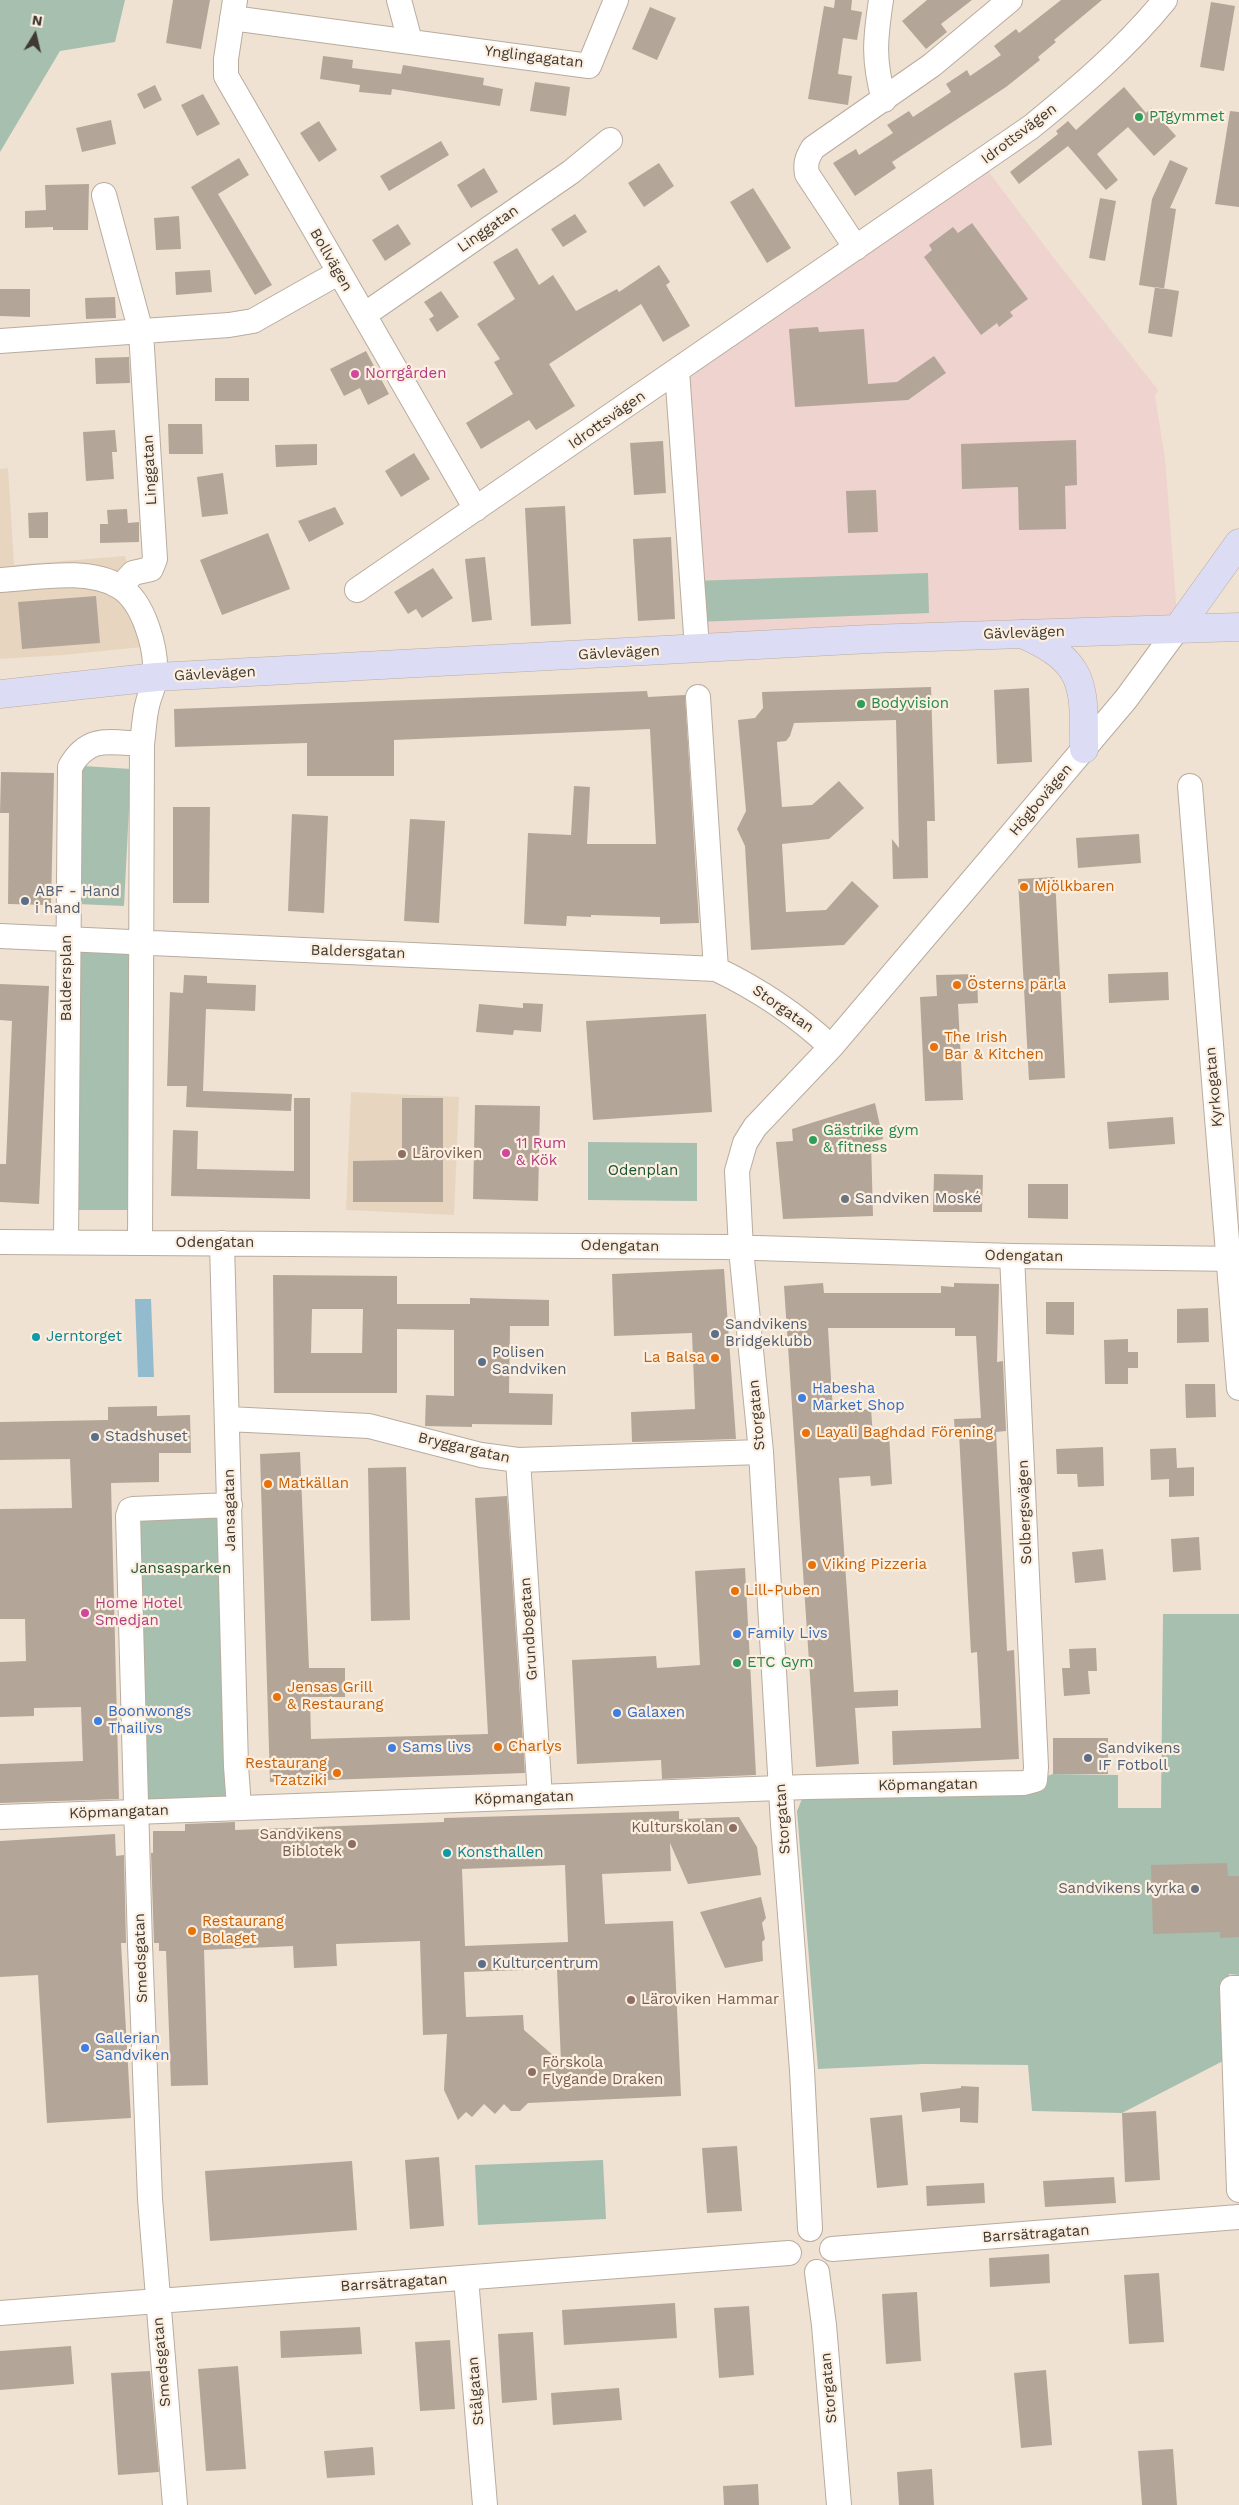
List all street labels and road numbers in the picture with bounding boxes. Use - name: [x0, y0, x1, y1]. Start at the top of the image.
- street label: Ynglingagatan: [483, 42, 585, 72]
- street label: Idrottsvägen: [978, 100, 1060, 168]
- street label: Linggatan: [454, 201, 522, 257]
- street label: Bollvägen: [306, 225, 356, 295]
- street label: Idrottsvägen: [565, 387, 649, 453]
- street label: Linggatan: [139, 434, 161, 506]
- street label: Gävlevägen: [983, 623, 1065, 643]
- street label: Gävlevägen: [578, 642, 660, 664]
- street label: Gävlevägen: [174, 663, 256, 685]
- street label: Högbovägen: [1006, 760, 1076, 840]
- street label: Baldersplan: [58, 935, 76, 1021]
- street label: Baldersgatan: [310, 941, 406, 963]
- street label: Storgatan: [749, 981, 817, 1037]
- street label: Kyrkogatan: [1202, 1046, 1226, 1128]
- street label: Odengatan: [176, 1234, 254, 1252]
- street label: Odengatan: [580, 1236, 660, 1256]
- street label: Odengatan: [984, 1246, 1064, 1266]
- street label: Storgatan: [745, 1379, 769, 1451]
- street label: Bryggargatan: [416, 1429, 512, 1467]
- street label: Solbergsvägen: [1014, 1459, 1036, 1565]
- street label: Jansagatan: [220, 1469, 240, 1551]
- street label: Grundbogatan: [516, 1577, 542, 1681]
- street label: Köpmangatan: [878, 1775, 978, 1795]
- street label: Storgatan: [772, 1783, 794, 1855]
- street label: Köpmangatan: [474, 1787, 574, 1809]
- street label: Köpmangatan: [69, 1801, 169, 1823]
- street label: Smedsgatan: [130, 1913, 152, 2003]
- street label: Barrsätragatan: [982, 2221, 1090, 2247]
- street label: Barrsätragatan: [340, 2270, 448, 2296]
- street label: Smedsgatan: [149, 2316, 175, 2408]
- street label: Storgatan: [817, 2352, 841, 2424]
- street label: Stålgatan: [464, 2356, 488, 2426]

